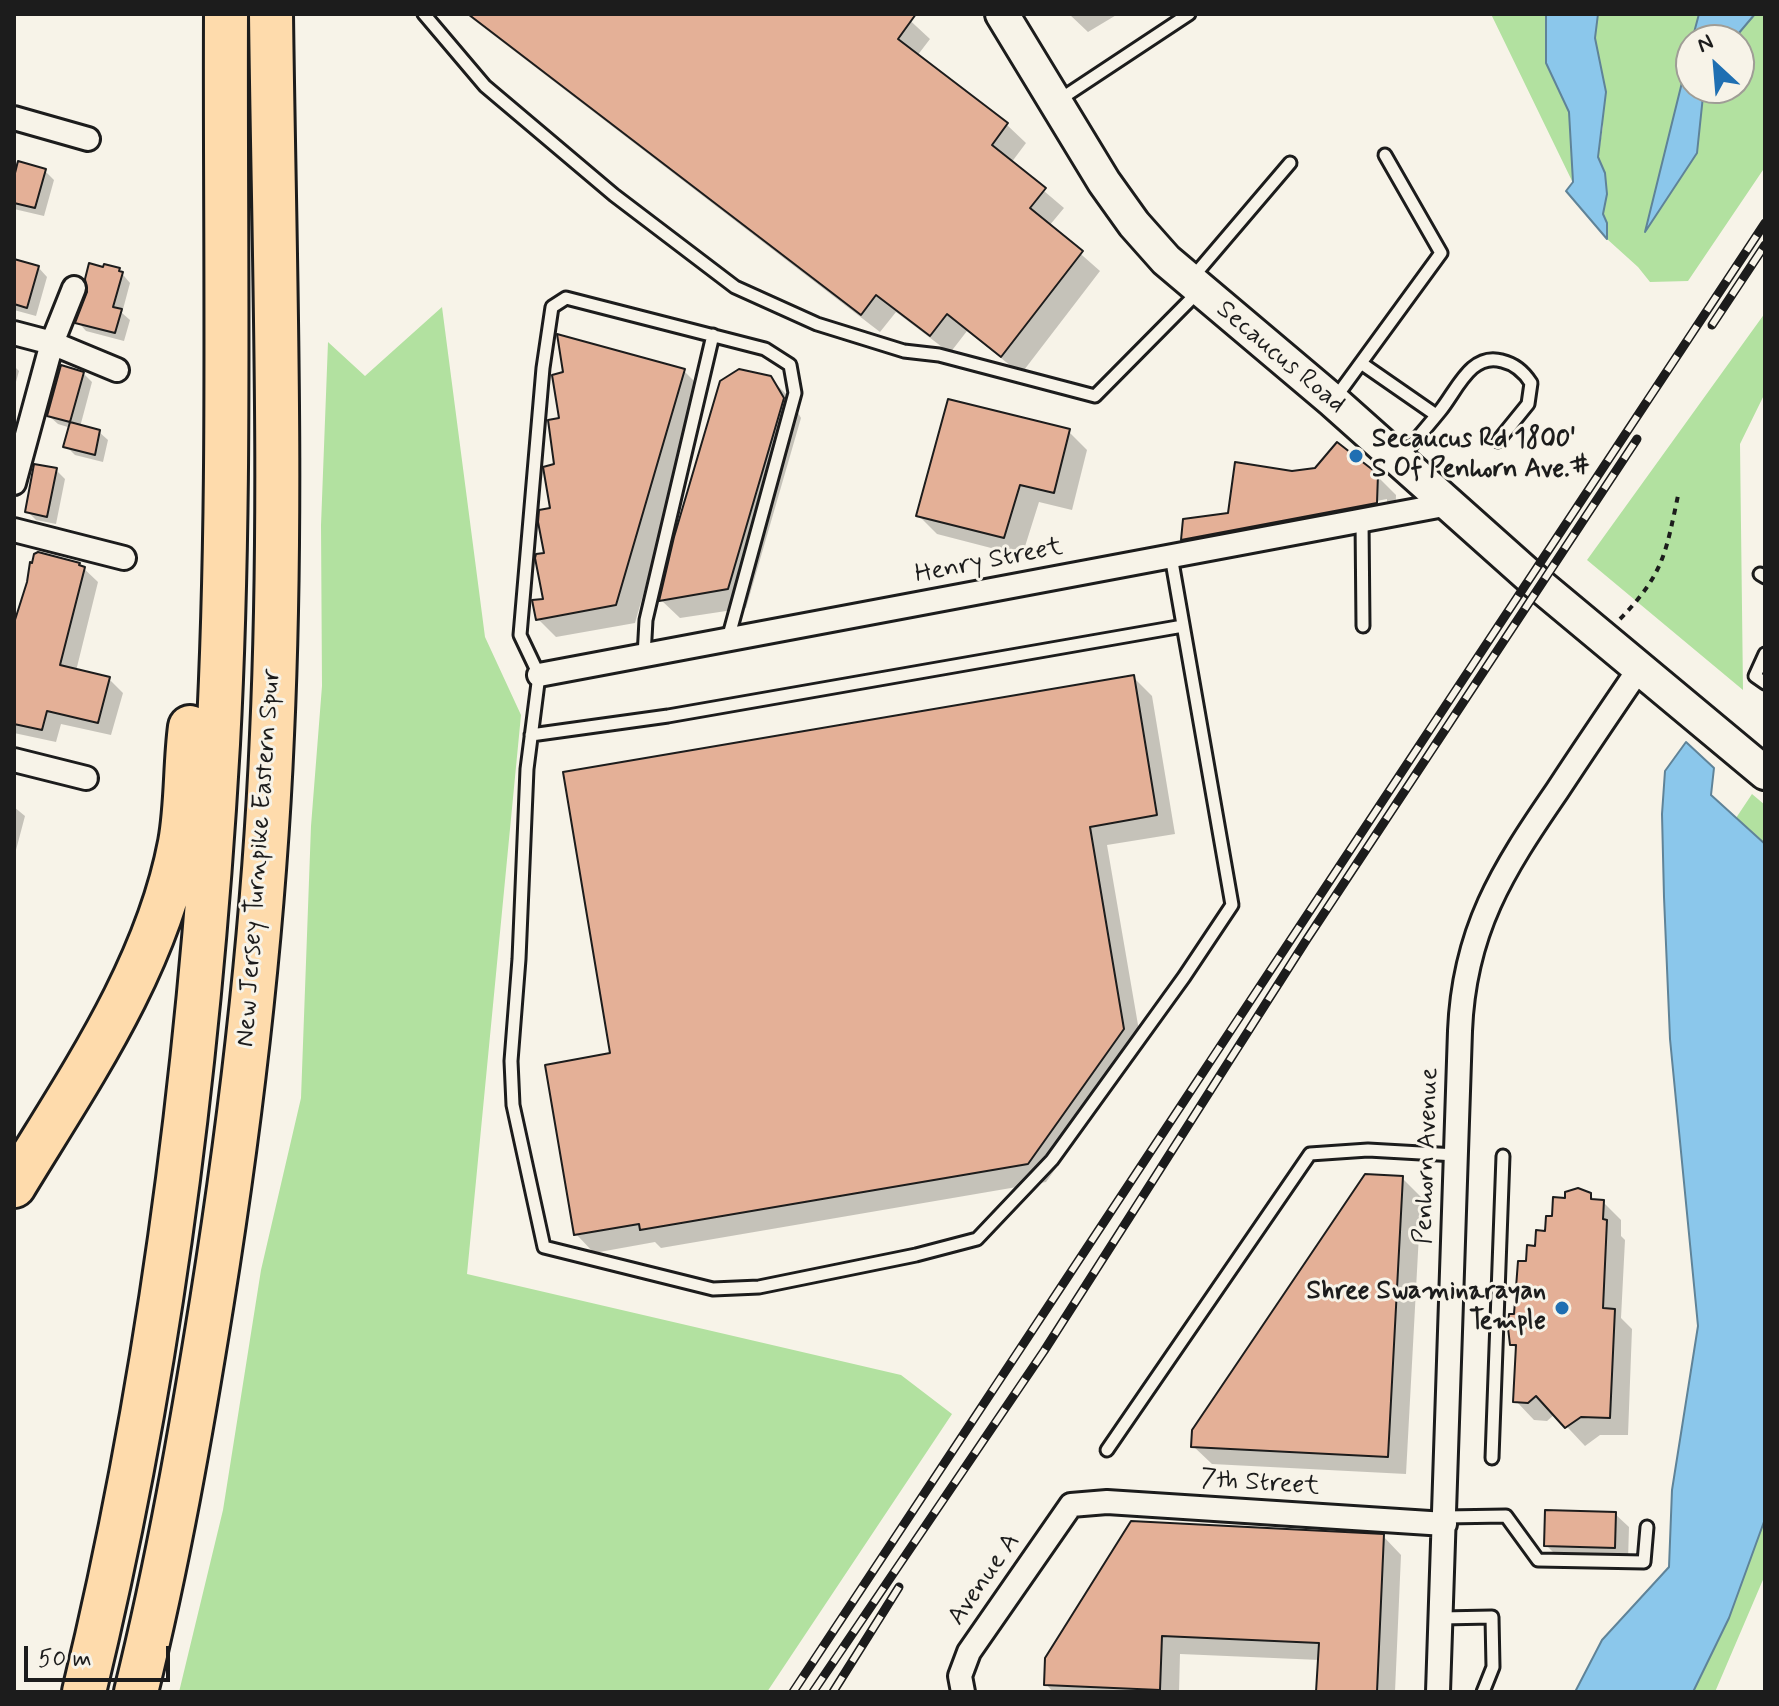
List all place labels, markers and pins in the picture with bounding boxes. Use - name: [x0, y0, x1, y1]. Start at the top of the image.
- place label: Secaucus Rd 1800' S Of Penhorn Ave.#: [1372, 425, 1589, 486]
- marker: Secaucus Rd 1800' S Of Penhorn Ave.#: [1347, 447, 1365, 465]
- place label: Shree Swaminarayan Temple: [1307, 1277, 1546, 1338]
- marker: Shree Swaminarayan Temple: [1553, 1299, 1571, 1317]

